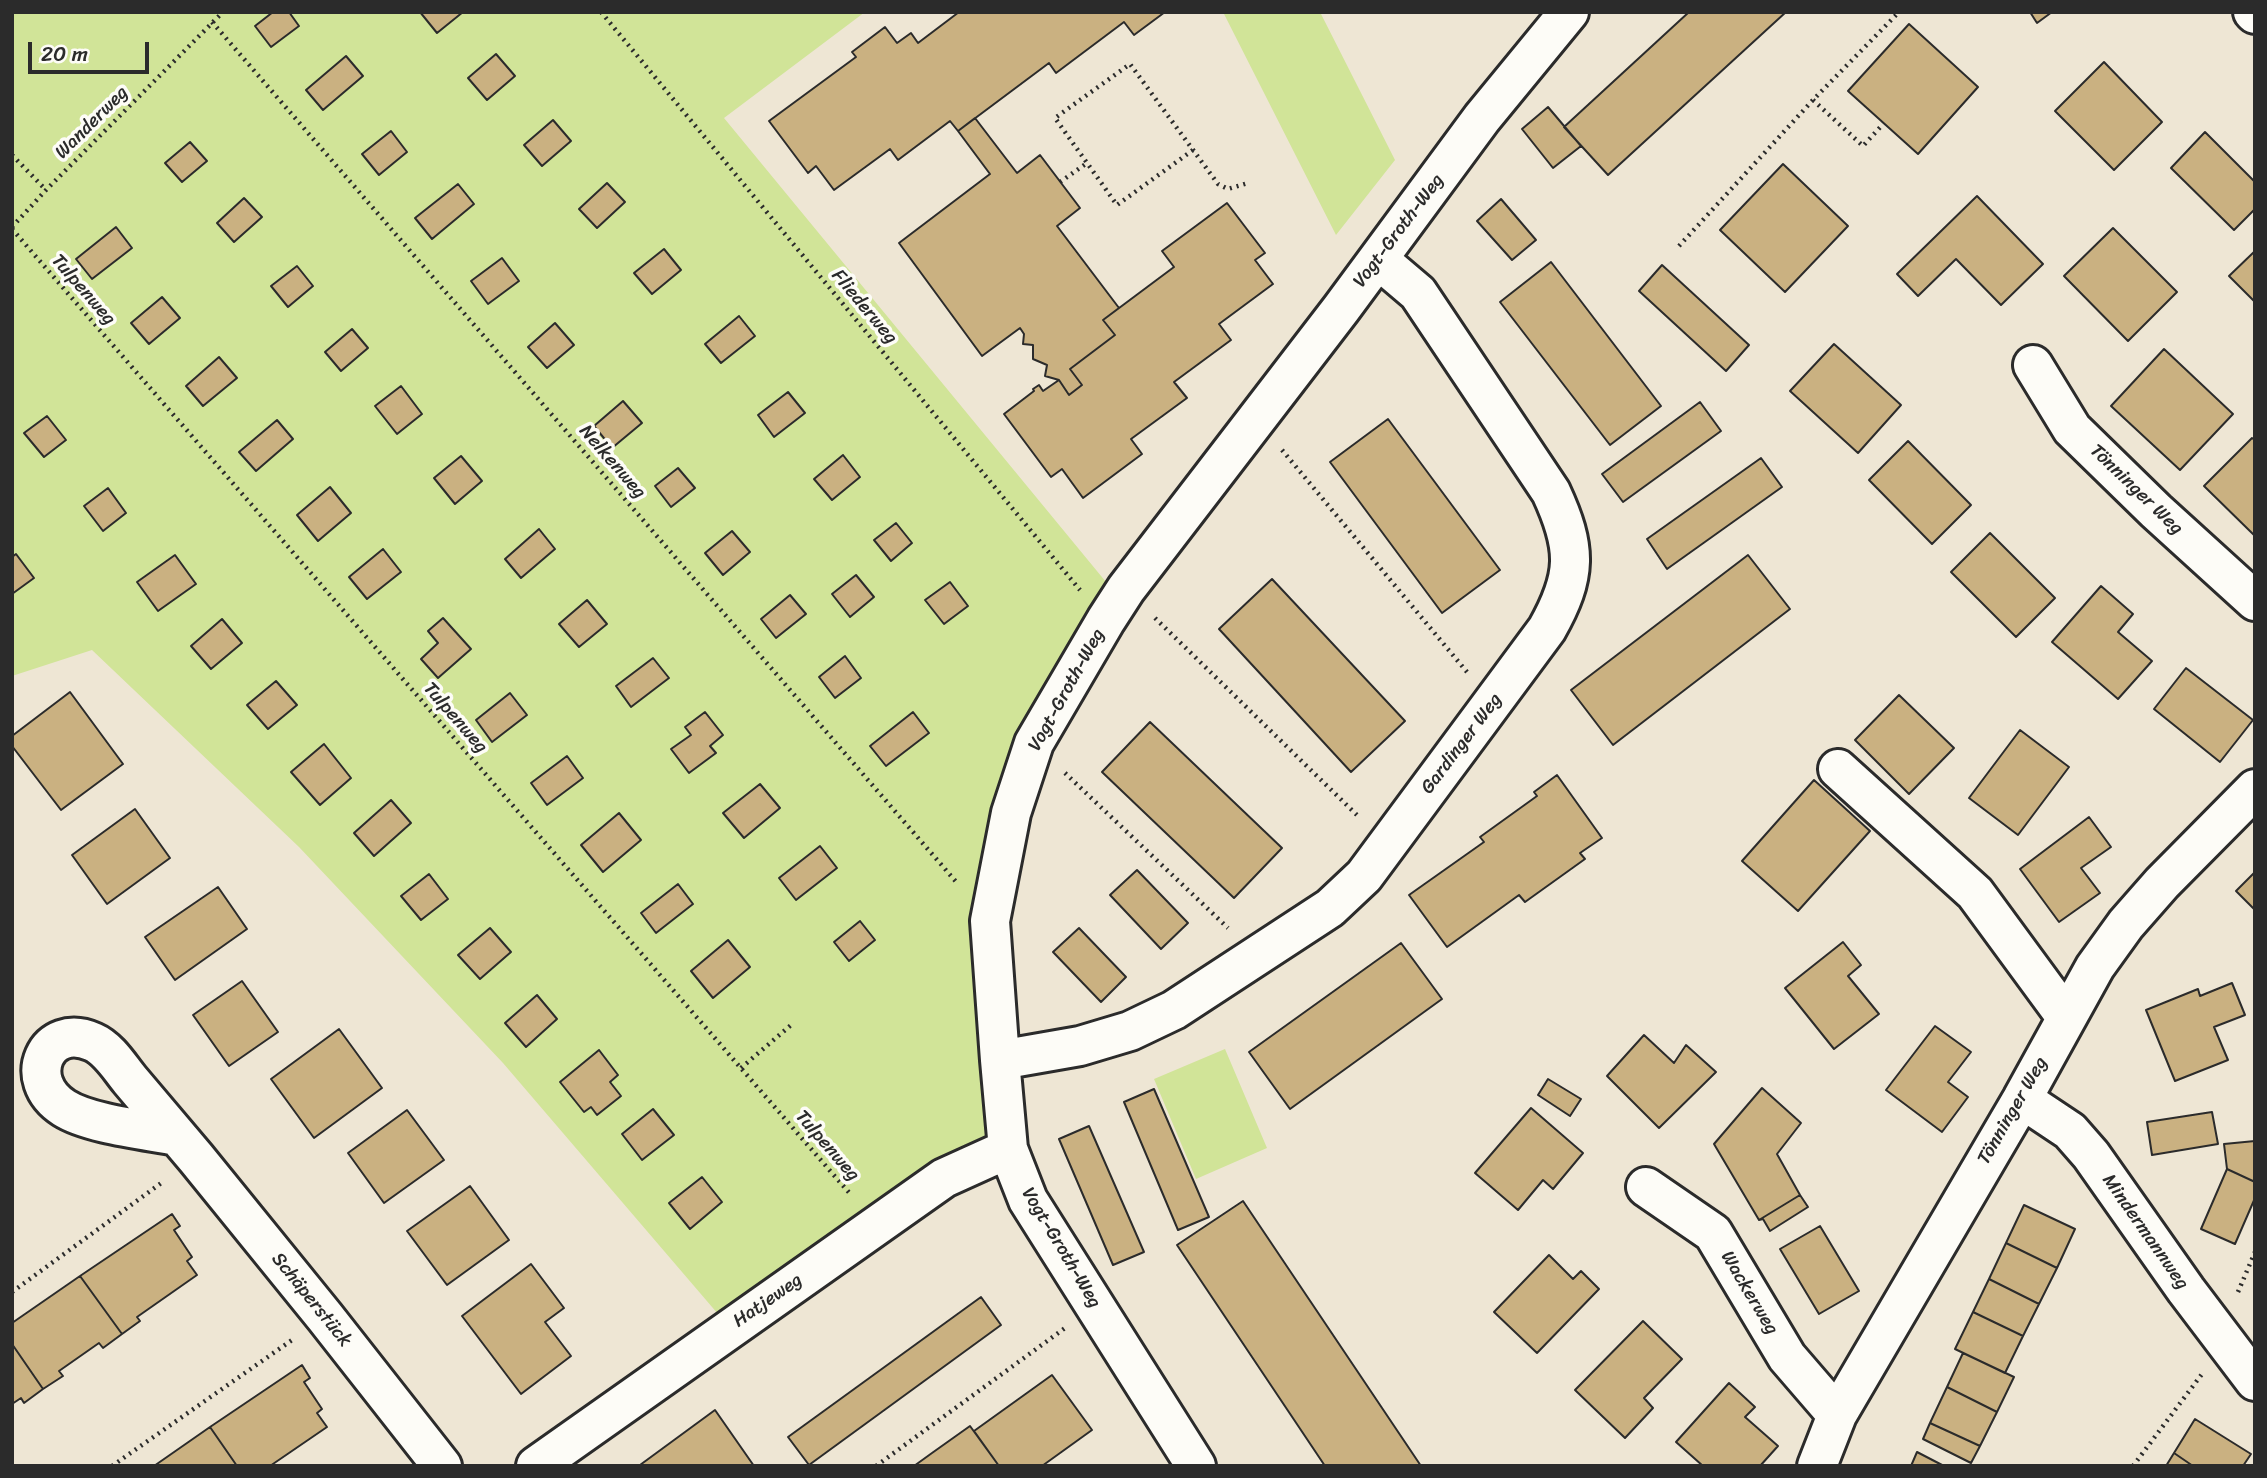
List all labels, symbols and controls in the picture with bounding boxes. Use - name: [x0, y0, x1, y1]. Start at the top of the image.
- scale bar: [32, 28, 152, 72]
- text: 20 m: [41, 35, 88, 73]
- street label: Wanderweg: [51, 82, 133, 164]
- street label: Vogt-Groth-Weg: [1349, 170, 1449, 292]
- street label: Tulpenweg: [46, 250, 120, 330]
- street label: Fliederweg: [826, 265, 902, 349]
- street label: Nelkenweg: [574, 420, 650, 504]
- street label: Tönninger Weg: [2085, 440, 2187, 540]
- street label: Vogt-Groth-Weg: [1024, 625, 1110, 755]
- street label: Tulpenweg: [418, 678, 492, 758]
- street label: Gardinger Weg: [1417, 689, 1507, 799]
- street label: Tönninger Weg: [1973, 1053, 2053, 1169]
- street label: Tulpenweg: [790, 1106, 864, 1186]
- street label: Mindermannweg: [2097, 1170, 2193, 1294]
- street label: Vogt-Groth-Weg: [1016, 1184, 1106, 1312]
- street label: Wackerweg: [1715, 1247, 1783, 1339]
- street label: Schäperstück: [266, 1248, 356, 1352]
- street label: Hatjeweg: [729, 1269, 807, 1333]

